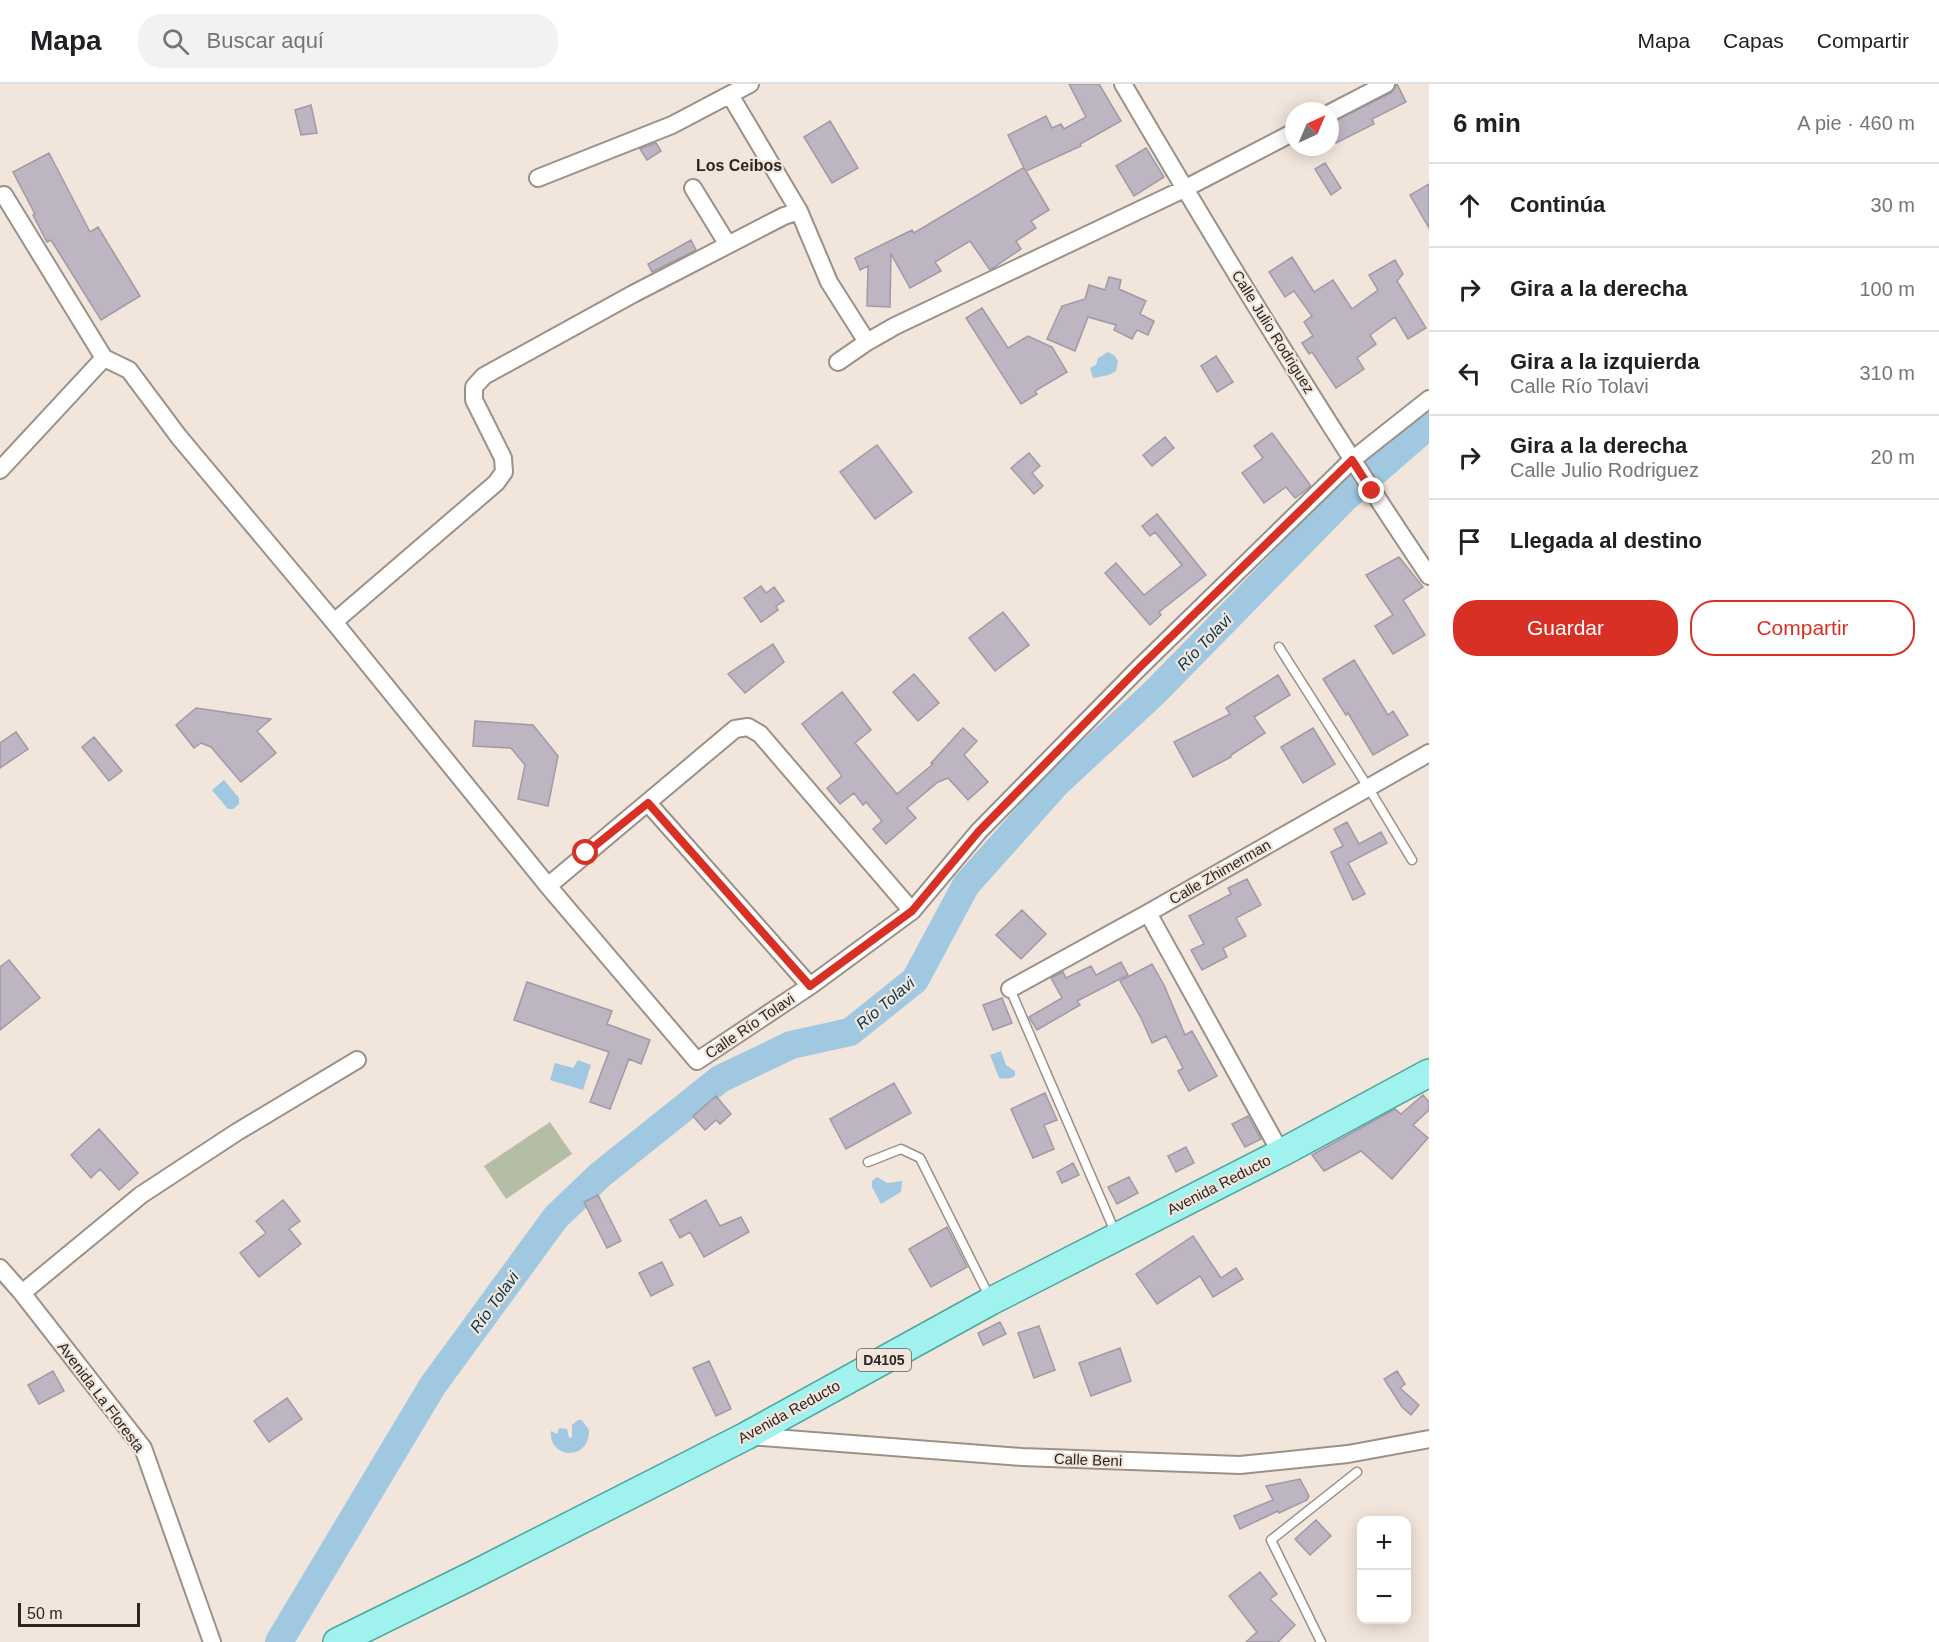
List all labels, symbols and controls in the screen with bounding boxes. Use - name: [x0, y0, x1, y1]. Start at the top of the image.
- search box: [138, 14, 558, 68]
- text: Mapa: [30, 25, 102, 56]
- icon: search: [159, 25, 192, 58]
- text: Buscar aquí: [207, 28, 324, 53]
- text: Mapa: [1638, 29, 1690, 52]
- text: Capas: [1723, 29, 1784, 52]
- text: Compartir: [1817, 29, 1909, 52]
- north arrow: [1285, 102, 1339, 156]
- text: 6 min: [1453, 108, 1521, 138]
- text: A pie · 460 m: [1797, 112, 1915, 134]
- district label: Los Ceibos: [696, 157, 782, 174]
- icon: ahead: [1453, 189, 1486, 222]
- text: Continúa: [1510, 192, 1605, 217]
- text: 30 m: [1871, 194, 1915, 216]
- street label: Calle Julio Rodriguez: [1229, 267, 1318, 396]
- icon: right: [1453, 273, 1486, 306]
- text: Gira a la derecha: [1510, 276, 1687, 301]
- text: 100 m: [1859, 278, 1915, 300]
- text: Gira a la izquierda: [1510, 349, 1700, 374]
- icon: left: [1453, 357, 1486, 390]
- text: 310 m: [1859, 362, 1915, 384]
- text: Calle Río Tolavi: [1510, 375, 1649, 397]
- text: Gira a la derecha: [1510, 433, 1687, 458]
- icon: right: [1453, 441, 1486, 474]
- text: 20 m: [1871, 446, 1915, 468]
- text: Calle Julio Rodriguez: [1510, 459, 1699, 481]
- route end: [1358, 477, 1384, 503]
- icon: arrive: [1453, 525, 1486, 558]
- text: Llegada al destino: [1510, 528, 1702, 553]
- button: Guardar: [1453, 600, 1678, 656]
- button: Compartir: [1690, 600, 1915, 656]
- water label: Río Tolavi: [1174, 611, 1235, 674]
- street label: Calle Zhimerman: [1166, 836, 1273, 907]
- route start: [572, 839, 598, 865]
- water label: Río Tolavi: [853, 974, 918, 1033]
- street label: Calle Río Tolavi: [702, 989, 798, 1062]
- street label: Avenida Reducto: [1164, 1151, 1273, 1218]
- water label: Río Tolavi: [467, 1268, 522, 1336]
- street label: Avenida La Floresta: [55, 1338, 149, 1456]
- road number: D4105: [857, 1349, 911, 1371]
- street label: Avenida Reducto: [735, 1376, 843, 1447]
- street label: Calle Beni: [1054, 1450, 1122, 1469]
- map controls: [1357, 1516, 1411, 1624]
- button: +: [1357, 1516, 1411, 1570]
- button: −: [1357, 1570, 1411, 1624]
- scale bar: [18, 1600, 140, 1628]
- text: 50 m: [27, 1605, 63, 1622]

